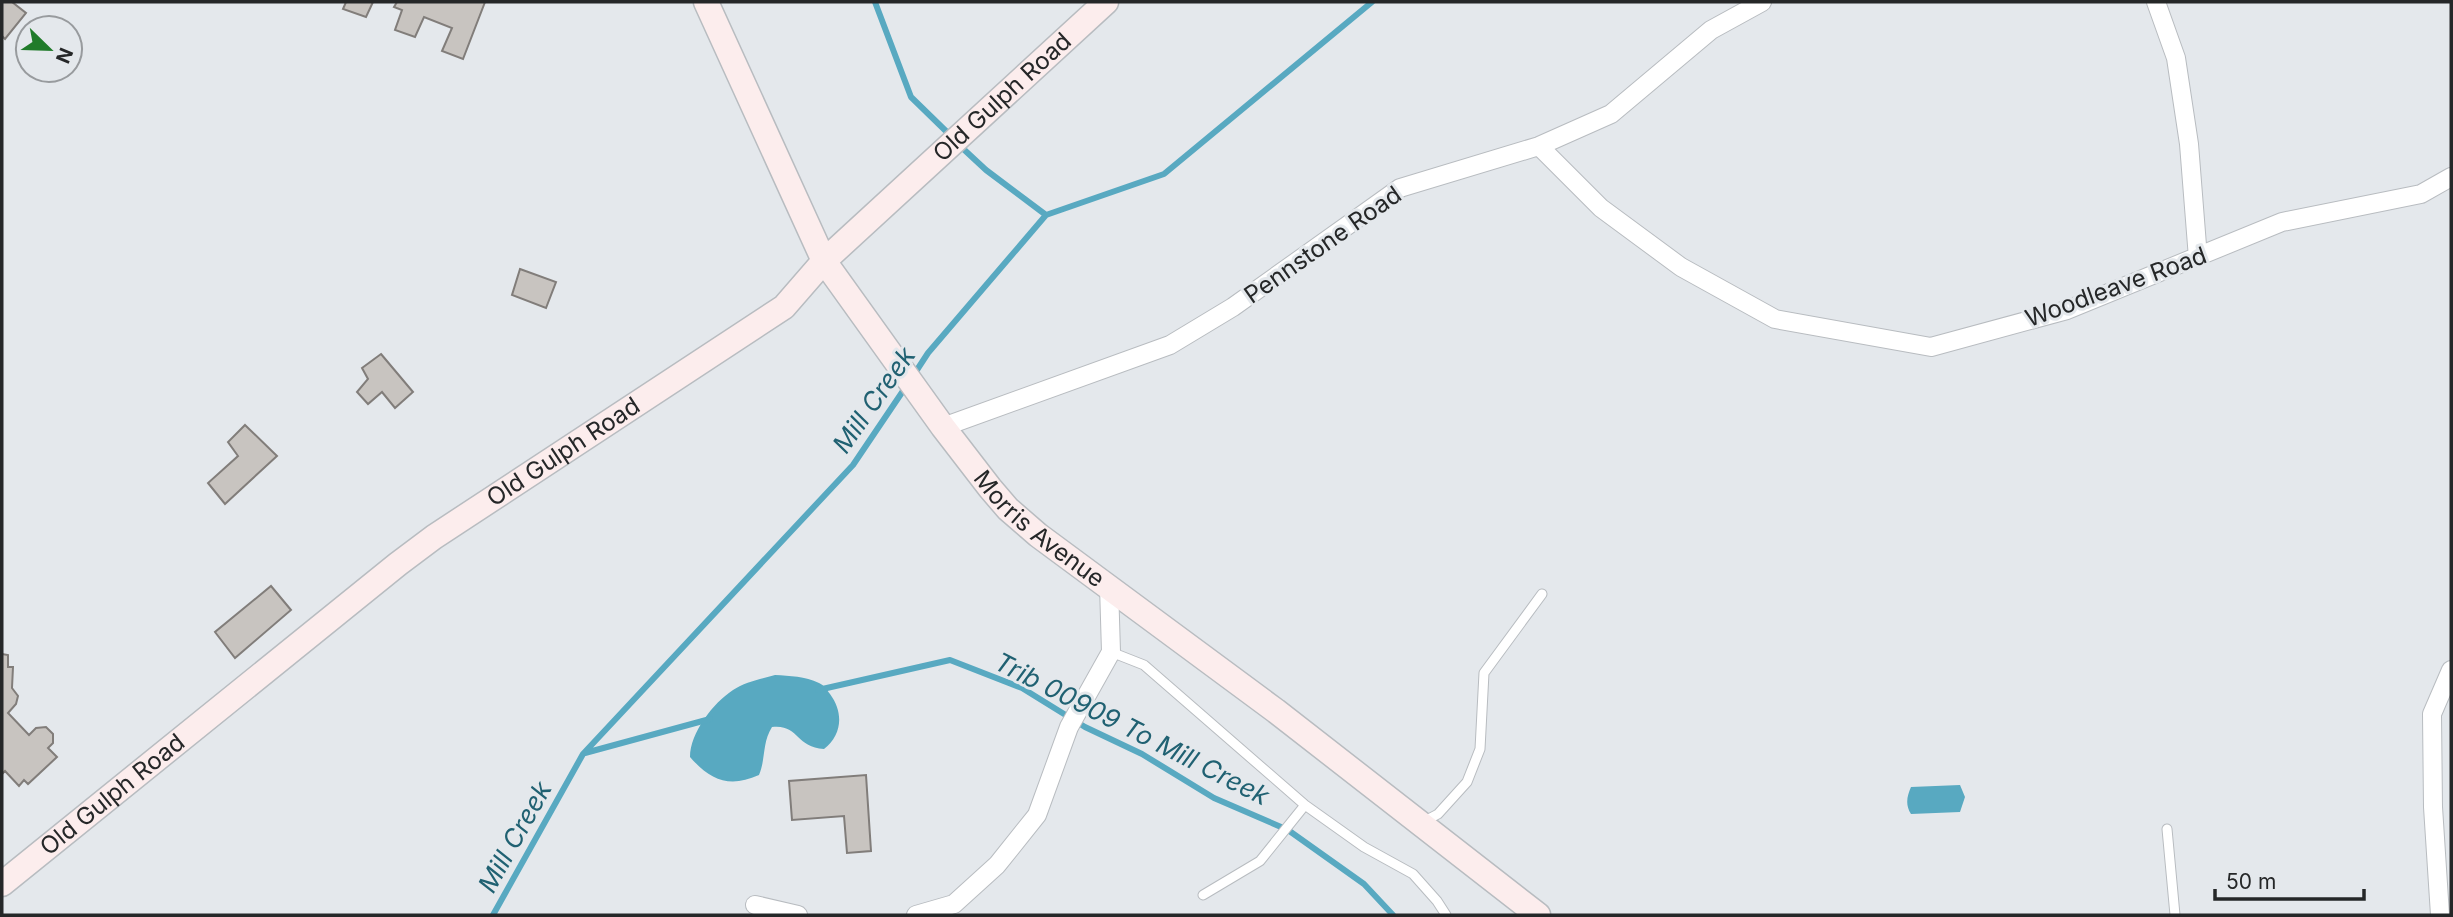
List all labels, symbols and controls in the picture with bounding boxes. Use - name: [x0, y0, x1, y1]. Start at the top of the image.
- north arrow: [14, 14, 84, 84]
- street label: Old Gulph Road: [927, 26, 1077, 167]
- text: N: [51, 44, 78, 67]
- street label: Pennstone Road: [1239, 180, 1407, 310]
- street label: Woodleave Road: [2021, 240, 2210, 333]
- water label: Mill Creek: [826, 340, 922, 459]
- street label: Old Gulph Road: [481, 391, 645, 512]
- street label: Morris Avenue: [968, 464, 1110, 593]
- water label: Trib 00909 To Mill Creek: [990, 646, 1275, 812]
- street label: Old Gulph Road: [34, 727, 190, 861]
- water label: Mill Creek: [471, 775, 558, 898]
- scale bar: [2215, 858, 2364, 902]
- text: 50 m: [2226, 869, 2276, 894]

